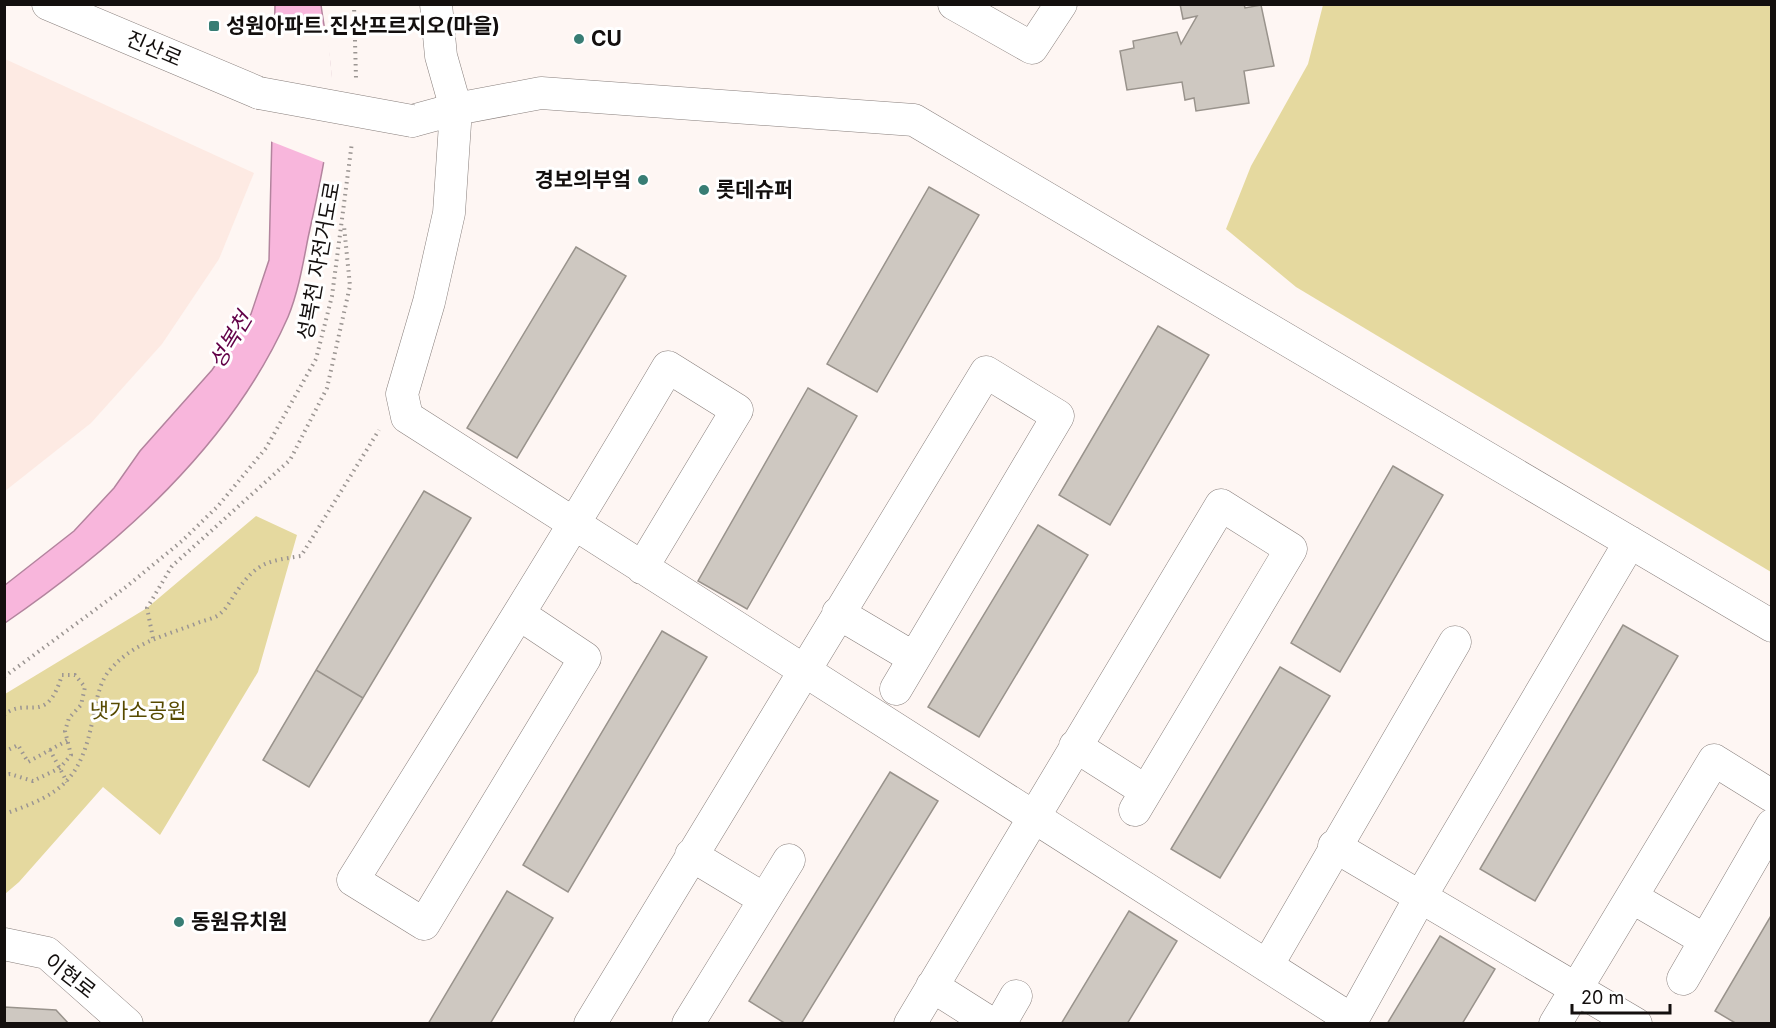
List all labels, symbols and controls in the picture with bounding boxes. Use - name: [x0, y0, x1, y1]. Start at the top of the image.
- place label: 성원아파트.진산프르지오(마을): [226, 13, 500, 38]
- marker: 성원아파트.진산프르지오(마을): [207, 19, 221, 33]
- street label: 진산로: [123, 26, 186, 71]
- place label: CU: [591, 26, 622, 51]
- marker: CU: [572, 32, 586, 46]
- place label: 경보의부엌: [534, 167, 631, 192]
- marker: 경보의부엌: [636, 173, 650, 187]
- place label: 롯데슈퍼: [716, 177, 793, 202]
- street label: 성복천 자전거도로: [292, 180, 345, 342]
- marker: 롯데슈퍼: [697, 183, 711, 197]
- water label: 성복천: [203, 305, 258, 373]
- park label: 냇가소공원: [90, 698, 186, 723]
- place label: 동원유치원: [191, 909, 288, 934]
- marker: 동원유치원: [172, 915, 186, 929]
- street label: 이현로: [40, 948, 101, 1003]
- scale bar: [1572, 977, 1670, 1015]
- text: 20 m: [1581, 987, 1624, 1008]

